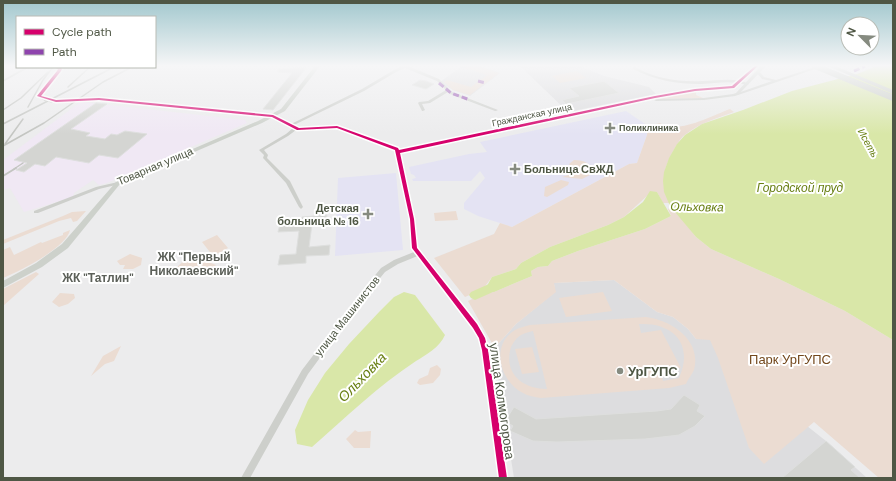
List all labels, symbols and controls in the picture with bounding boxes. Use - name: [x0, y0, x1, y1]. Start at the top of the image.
- legend: [16, 16, 156, 68]
- north arrow: [840, 16, 880, 56]
- text: Cycle path: [52, 24, 112, 40]
- text: N: [843, 25, 859, 38]
- text: Path: [52, 44, 77, 60]
- street label: Гражданская улица: [491, 101, 573, 129]
- marker: Поликлиника: [604, 122, 616, 134]
- place label: Поликлиника: [619, 122, 679, 134]
- water label: Исеть: [855, 126, 881, 160]
- street label: Товарная улица: [115, 143, 196, 188]
- place label: Больница СвЖД: [524, 162, 614, 176]
- marker: Больница СвЖД: [509, 163, 521, 175]
- water label: Городской пруд: [757, 180, 844, 196]
- water label: Ольховка: [670, 199, 724, 215]
- place label: Детская больница № 16: [277, 201, 359, 228]
- marker: Детская больница № 16: [362, 208, 374, 220]
- district label: ЖК "Первый Николаевский": [150, 249, 238, 279]
- district label: ЖК "Татлин": [61, 270, 134, 286]
- street label: улица Машинистов: [311, 273, 383, 359]
- street label: улица Колмогорова: [485, 342, 519, 461]
- water label: Ольховка: [334, 348, 390, 406]
- park label: Парк УрГУПС: [749, 351, 831, 368]
- place label: УрГУПС: [628, 363, 678, 380]
- marker: УрГУПС: [615, 366, 625, 376]

